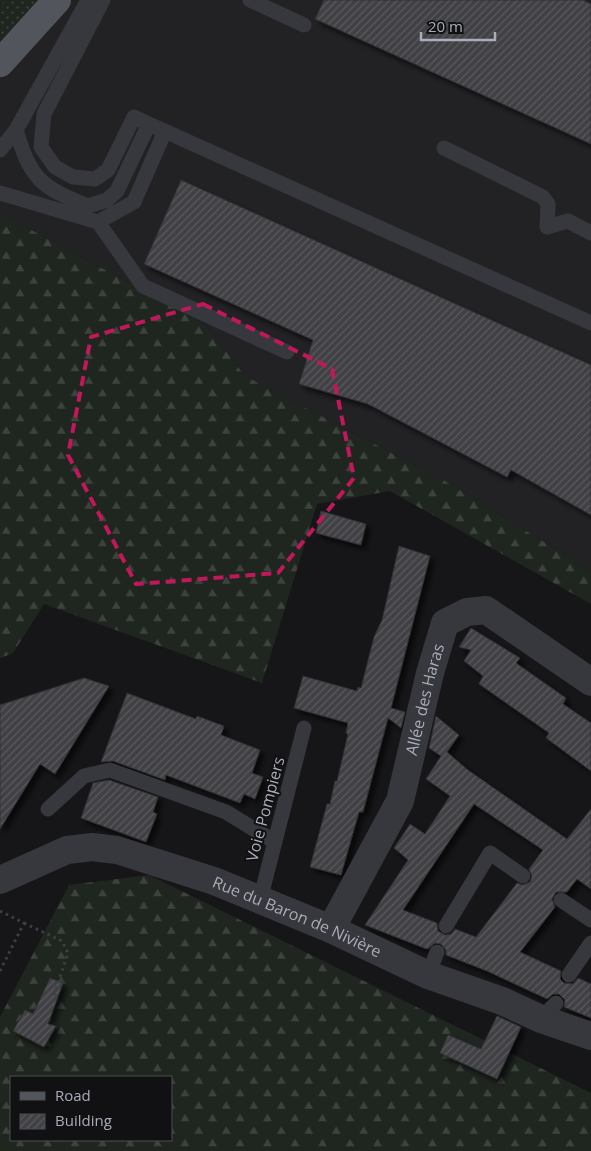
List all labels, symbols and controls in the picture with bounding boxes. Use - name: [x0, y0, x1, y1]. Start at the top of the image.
- scale bar: [421, 10, 495, 42]
- text: 20 m: [428, 16, 463, 36]
- street label: Allée des Haras: [400, 641, 449, 757]
- street label: Voie Pompiers: [240, 754, 290, 864]
- street label: Rue du Baron de Nivière: [209, 871, 385, 962]
- legend: [10, 1076, 172, 1141]
- text: Road: [55, 1085, 91, 1105]
- text: Building: [55, 1110, 112, 1130]

